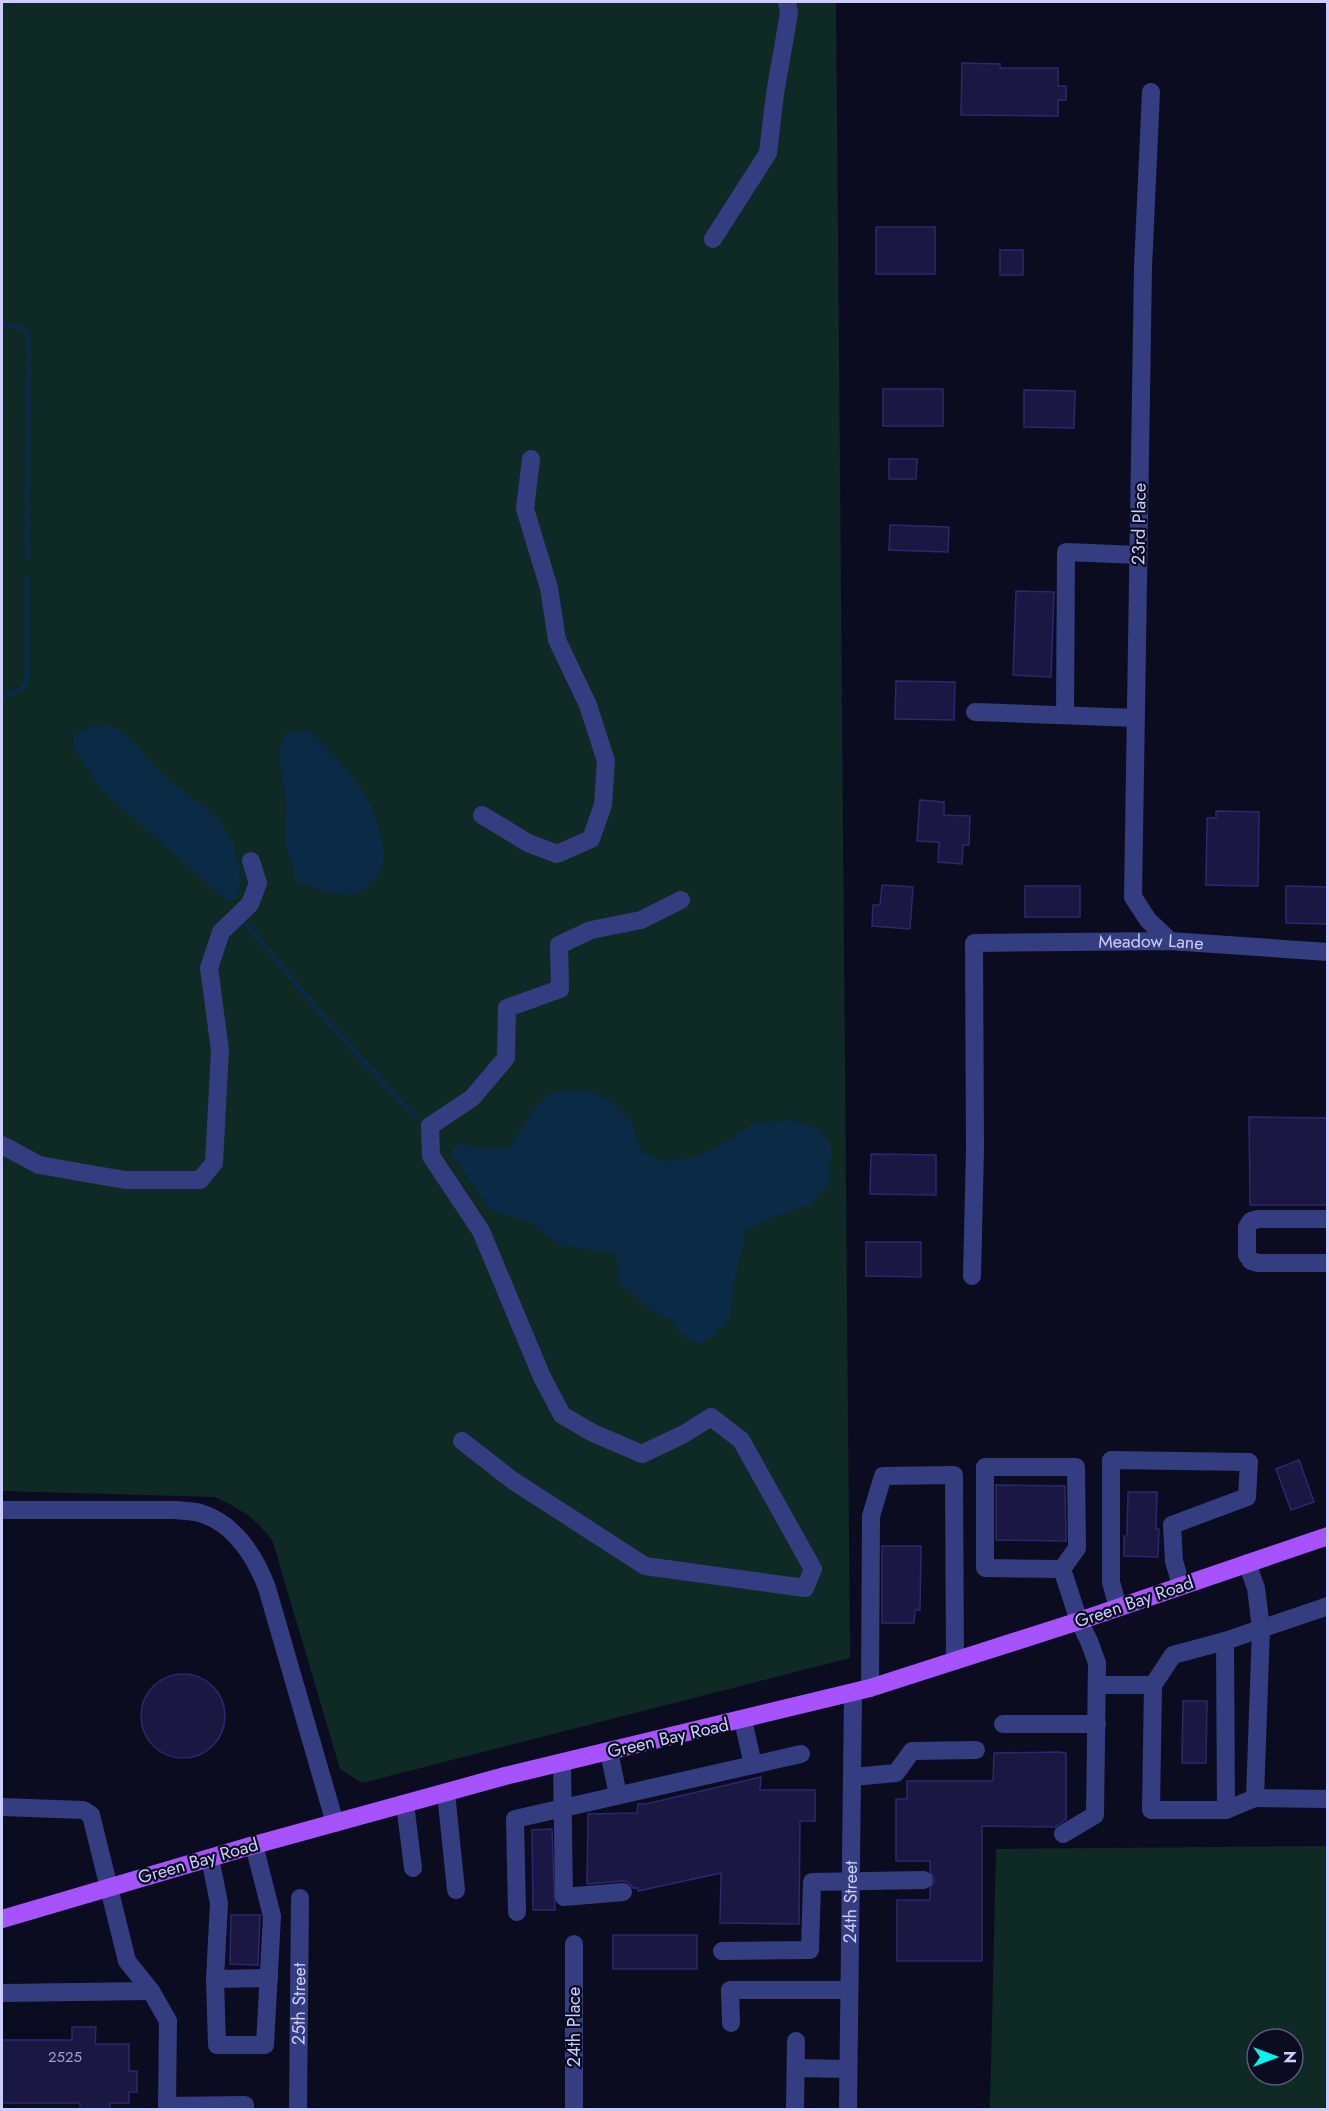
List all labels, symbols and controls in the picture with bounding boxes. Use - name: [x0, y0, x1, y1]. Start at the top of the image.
- street label: 23rd Place: [1125, 483, 1153, 565]
- street label: Meadow Lane: [1098, 928, 1205, 956]
- street label: Green Bay Road: [1071, 1570, 1197, 1634]
- street label: Green Bay Road: [605, 1711, 731, 1765]
- street label: Green Bay Road: [135, 1831, 261, 1891]
- street label: 24th Street: [837, 1860, 864, 1944]
- street label: 25th Street: [286, 1962, 312, 2045]
- street label: 24th Place: [561, 1987, 587, 2067]
- north arrow: [1245, 2027, 1305, 2087]
- house number: 2525: [48, 2046, 82, 2068]
- text: N: [1278, 2051, 1301, 2063]

